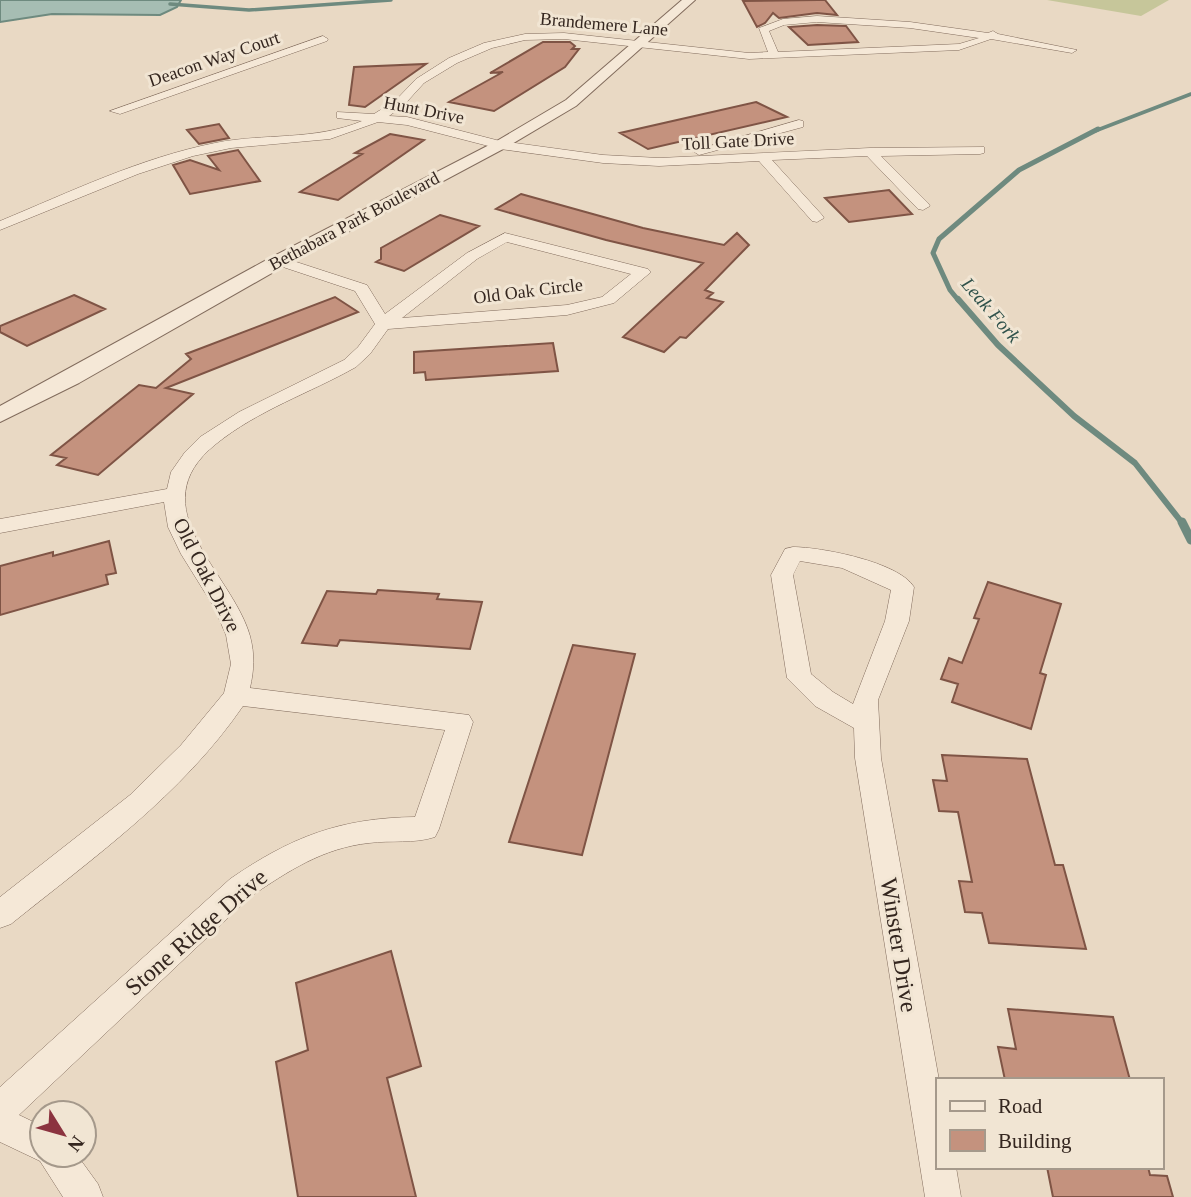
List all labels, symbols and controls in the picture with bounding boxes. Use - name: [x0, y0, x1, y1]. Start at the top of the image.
- street label: Brandemere Lane: [539, 8, 669, 40]
- street label: Deacon Way Court: [146, 27, 282, 91]
- street label: Hunt Drive: [382, 92, 466, 128]
- street label: Toll Gate Drive: [681, 128, 795, 154]
- street label: Bethabara Park Boulevard: [265, 168, 443, 274]
- water label: Leak Fork: [957, 273, 1025, 347]
- street label: Old Oak Circle: [472, 274, 584, 308]
- street label: Old Oak Drive: [168, 514, 246, 636]
- street label: Stone Ridge Drive: [120, 864, 272, 1000]
- street label: Winster Drive: [876, 876, 922, 1014]
- legend: [936, 1078, 1163, 1169]
- text: Road: [998, 1094, 1043, 1118]
- north arrow: [28, 1099, 98, 1169]
- text: Building: [998, 1129, 1072, 1153]
- text: N: [63, 1132, 89, 1156]

